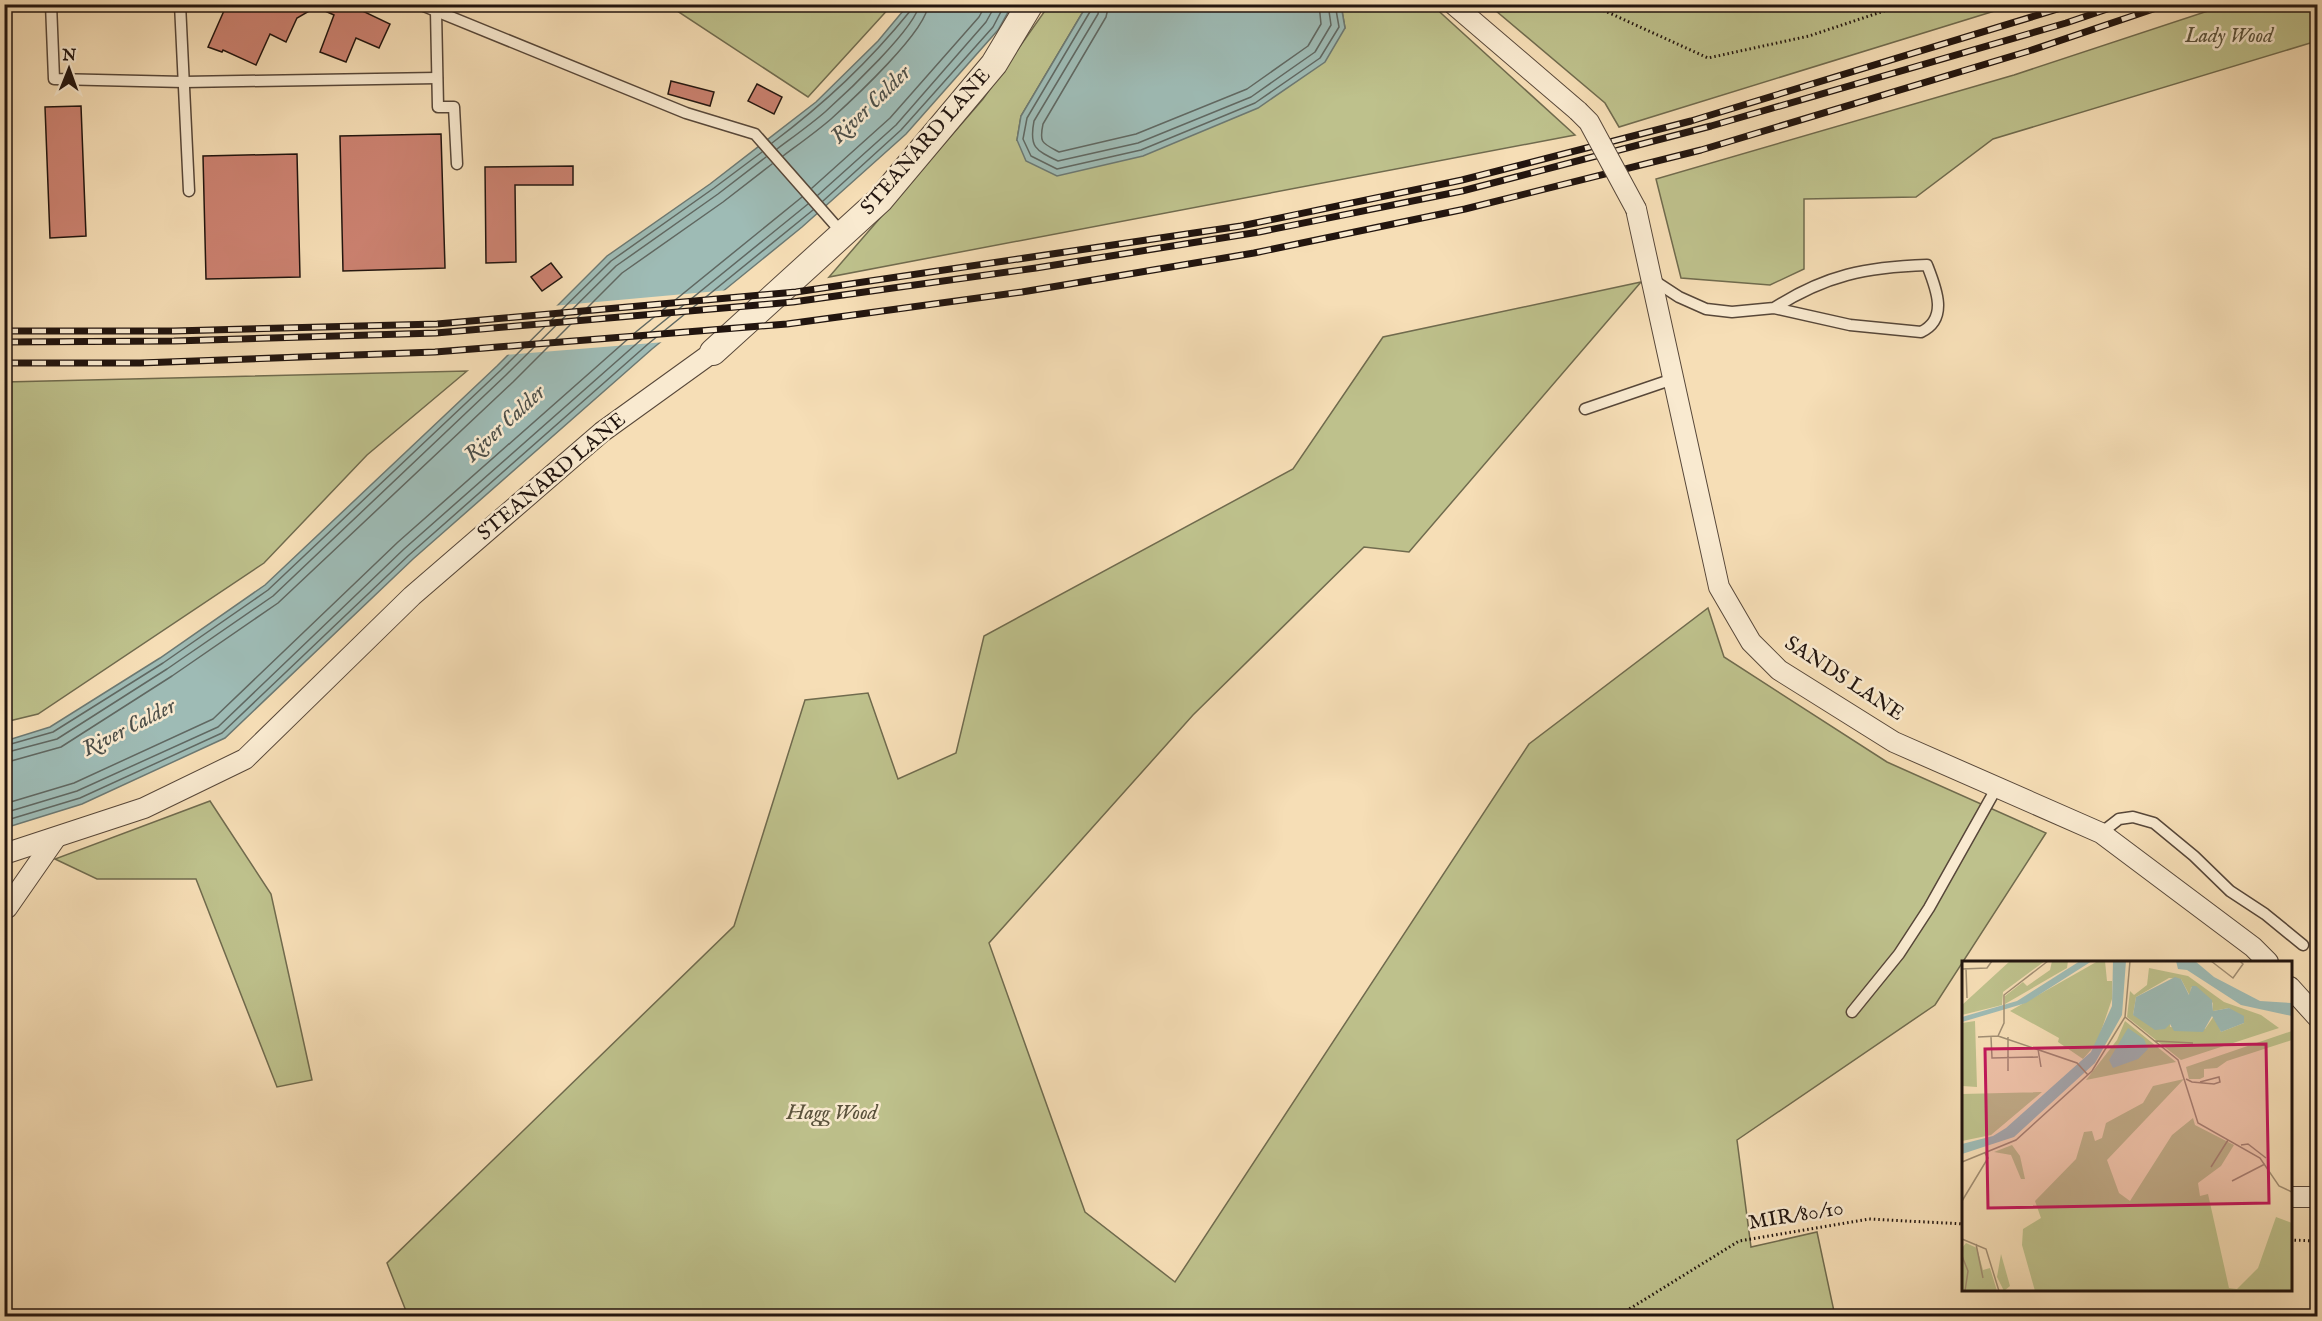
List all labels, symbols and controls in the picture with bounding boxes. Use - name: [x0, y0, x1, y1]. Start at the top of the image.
- park label: Lady Wood: [2184, 23, 2275, 50]
- north arrow: [39, 39, 99, 99]
- text: N: [61, 46, 76, 66]
- water label: River Calder: [825, 59, 918, 150]
- street label: STEANARD LANE: [855, 63, 997, 221]
- water label: River Calder: [458, 378, 553, 469]
- street label: STEANARD LANE: [472, 407, 632, 547]
- street label: SANDS LANE: [1779, 630, 1909, 728]
- water label: River Calder: [77, 692, 182, 764]
- inset map: [1962, 961, 2292, 1291]
- park label: Hagg Wood: [786, 1100, 880, 1127]
- street label: MIR/80/10: [1747, 1195, 1845, 1237]

